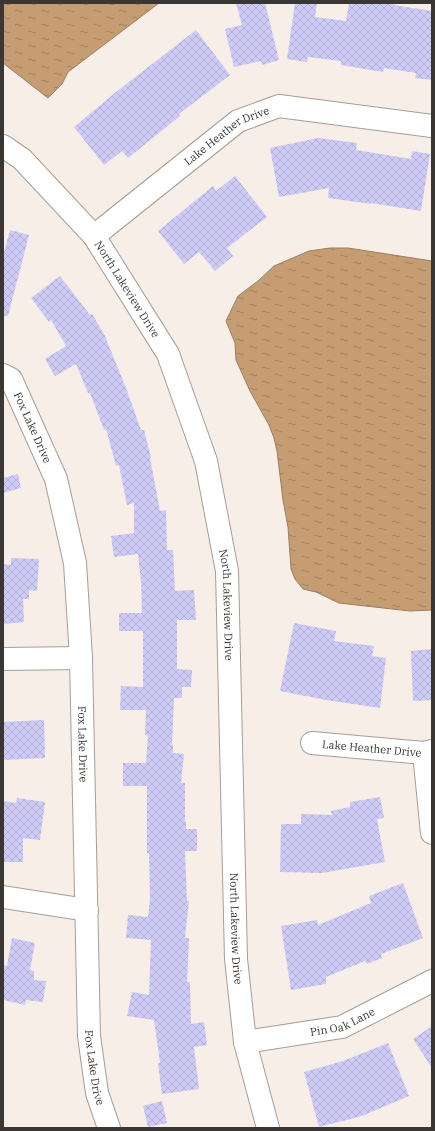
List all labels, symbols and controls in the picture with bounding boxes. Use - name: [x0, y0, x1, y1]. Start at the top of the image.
- street label: Lake Heather Drive: [181, 103, 271, 168]
- street label: North Lakeview Drive: [92, 238, 163, 340]
- street label: Fox Lake Drive: [11, 390, 55, 465]
- street label: North Lakeview Drive: [216, 548, 236, 661]
- street label: Fox Lake Drive: [75, 706, 91, 782]
- street label: Lake Heather Drive: [321, 737, 422, 760]
- street label: North Lakeview Drive: [227, 873, 246, 985]
- street label: Pin Oak Lane: [309, 1004, 377, 1039]
- street label: Fox Lake Drive: [82, 1030, 108, 1107]

